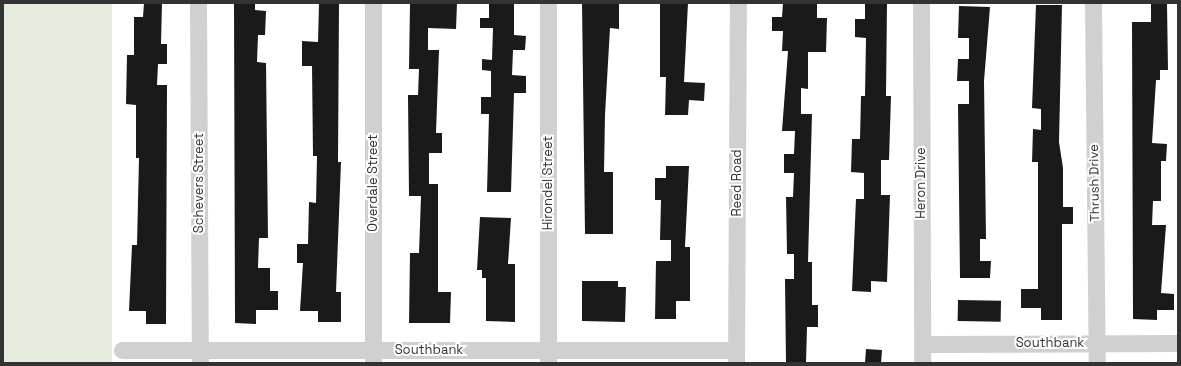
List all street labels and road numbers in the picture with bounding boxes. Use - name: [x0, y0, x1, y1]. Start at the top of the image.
- street label: Schevers Street: [191, 133, 207, 233]
- street label: Overdale Street: [365, 134, 381, 232]
- street label: Hirondel Street: [540, 136, 556, 230]
- street label: Thrush Drive: [1087, 144, 1103, 222]
- street label: Heron Drive: [913, 147, 929, 219]
- street label: Reed Road: [729, 149, 745, 217]
- street label: Southbank: [1016, 335, 1084, 351]
- street label: Southbank: [395, 342, 463, 358]

